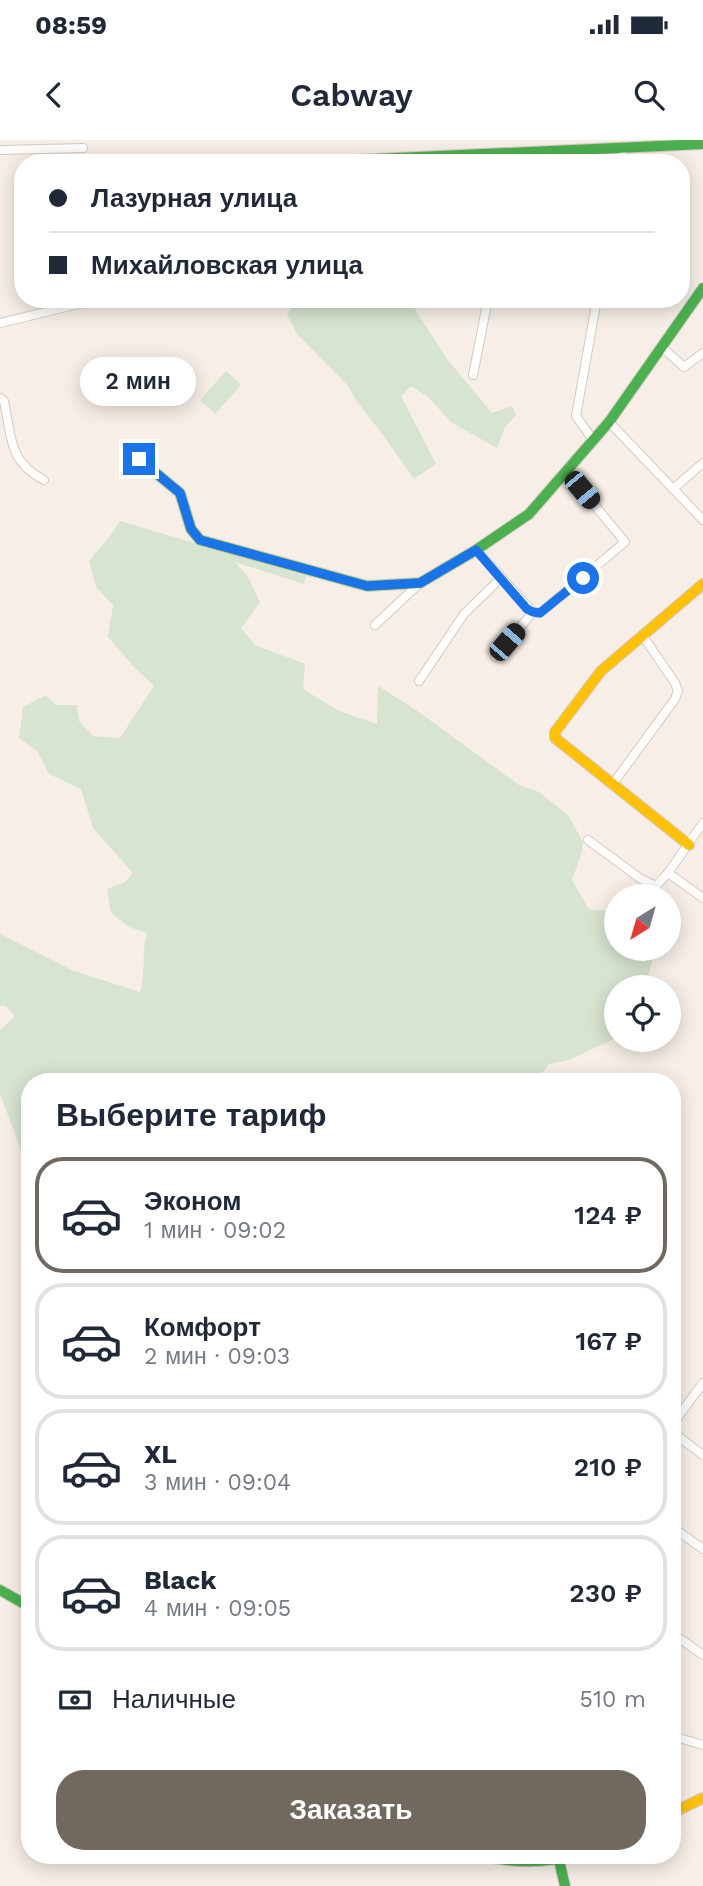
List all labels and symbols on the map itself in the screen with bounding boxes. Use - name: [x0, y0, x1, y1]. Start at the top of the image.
- callout: 2 мин: [81, 358, 197, 406]
- route end: [123, 443, 155, 475]
- car: [561, 467, 604, 513]
- route start: [567, 562, 599, 594]
- car: [486, 619, 529, 665]
- north arrow: [604, 884, 681, 961]

